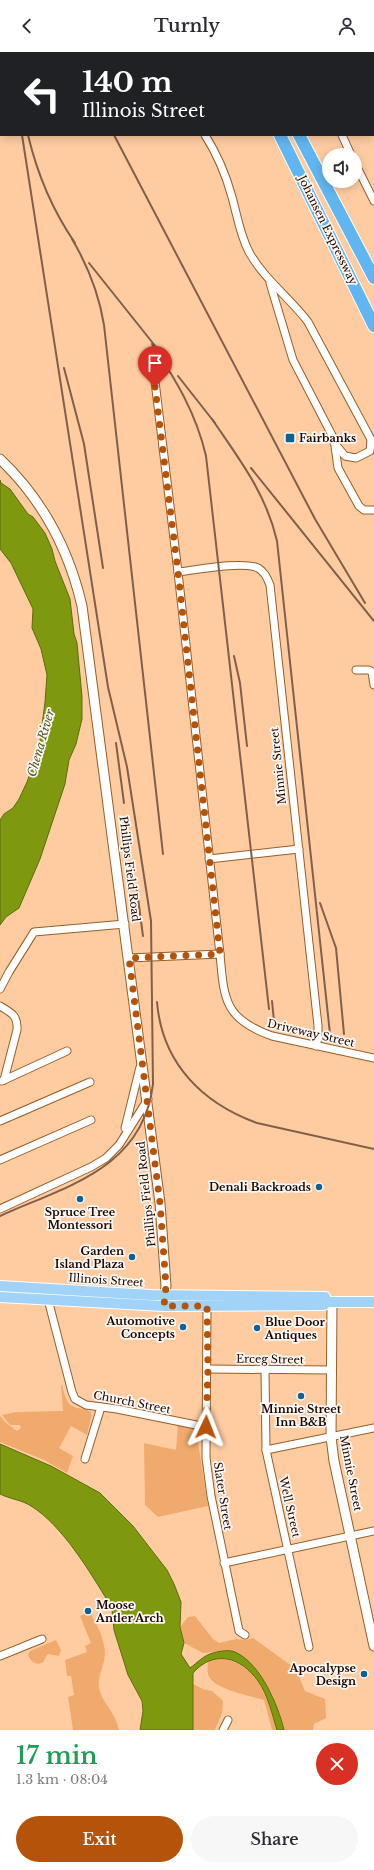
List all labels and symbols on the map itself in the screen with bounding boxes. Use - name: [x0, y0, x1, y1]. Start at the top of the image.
- street label: Johansen Expressway: [294, 171, 361, 287]
- pin: [138, 346, 172, 387]
- place label: Fairbanks: [299, 431, 356, 445]
- marker: Fairbanks: [284, 432, 296, 444]
- water label: Chena River: [24, 707, 57, 778]
- street label: Minnie Street: [267, 726, 289, 805]
- street label: Phillips Field Road: [117, 815, 143, 923]
- street label: Driveway Street: [266, 1016, 357, 1050]
- street label: Phillips Field Road: [133, 1140, 159, 1248]
- place label: Denali Backroads: [209, 1180, 311, 1194]
- marker: Denali Backroads: [314, 1182, 324, 1192]
- marker: Spruce Tree Montessori: [75, 1194, 85, 1204]
- place label: Spruce Tree Montessori: [45, 1205, 116, 1232]
- place label: Garden Island Plaza: [55, 1244, 125, 1271]
- marker: Garden Island Plaza: [127, 1252, 137, 1262]
- street label: Illinois Street: [68, 1270, 145, 1290]
- place label: Automotive Concepts: [106, 1314, 176, 1341]
- place label: Blue Door Antiques: [264, 1315, 325, 1342]
- marker: Automotive Concepts: [178, 1322, 188, 1332]
- marker: Blue Door Antiques: [252, 1323, 262, 1333]
- street label: Erceg Street: [236, 1351, 305, 1367]
- street label: Church Street: [92, 1388, 173, 1417]
- marker: Minnie Street Inn B&B: [296, 1391, 306, 1401]
- place label: Minnie Street Inn B&B: [261, 1402, 342, 1429]
- position arrow: [185, 1406, 227, 1448]
- street label: Minnie Street: [337, 1434, 365, 1513]
- street label: Slater Street: [211, 1461, 235, 1532]
- street label: Well Street: [276, 1474, 304, 1539]
- place label: Moose Antler Arch: [95, 1598, 164, 1625]
- marker: Moose Antler Arch: [83, 1606, 93, 1616]
- place label: Apocalypse Design: [289, 1661, 357, 1688]
- marker: Apocalypse Design: [359, 1669, 369, 1679]

